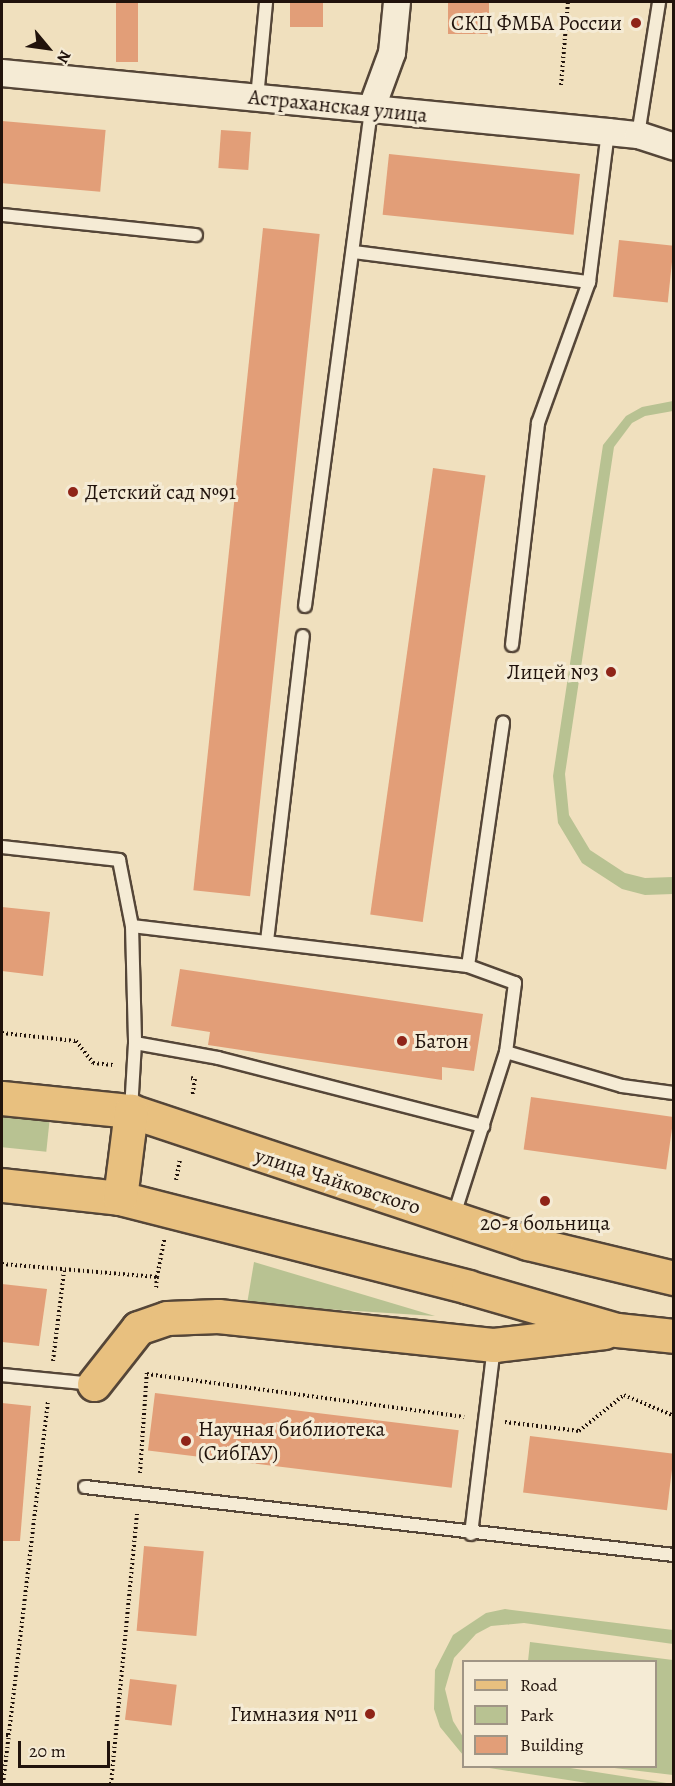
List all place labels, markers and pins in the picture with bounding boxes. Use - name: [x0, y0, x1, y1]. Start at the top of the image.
- place label: СКЦ ФМБА России: [451, 10, 622, 36]
- marker: СКЦ ФМБА России: [627, 14, 645, 32]
- place label: Детский сад №91: [85, 479, 236, 505]
- marker: Детский сад №91: [66, 485, 80, 499]
- place label: Лицей №3: [507, 659, 599, 685]
- marker: Лицей №3: [604, 665, 618, 679]
- place label: Батон: [414, 1028, 468, 1054]
- marker: Батон: [395, 1034, 409, 1048]
- marker: 20-я больница: [538, 1194, 552, 1208]
- place label: 20-я больница: [480, 1210, 610, 1236]
- place label: Научная библиотека (СибГАУ): [198, 1416, 385, 1466]
- marker: Научная библиотека (СибГАУ): [179, 1434, 193, 1448]
- place label: Гимназия №11: [230, 1701, 358, 1727]
- marker: Гимназия №11: [363, 1707, 377, 1721]

